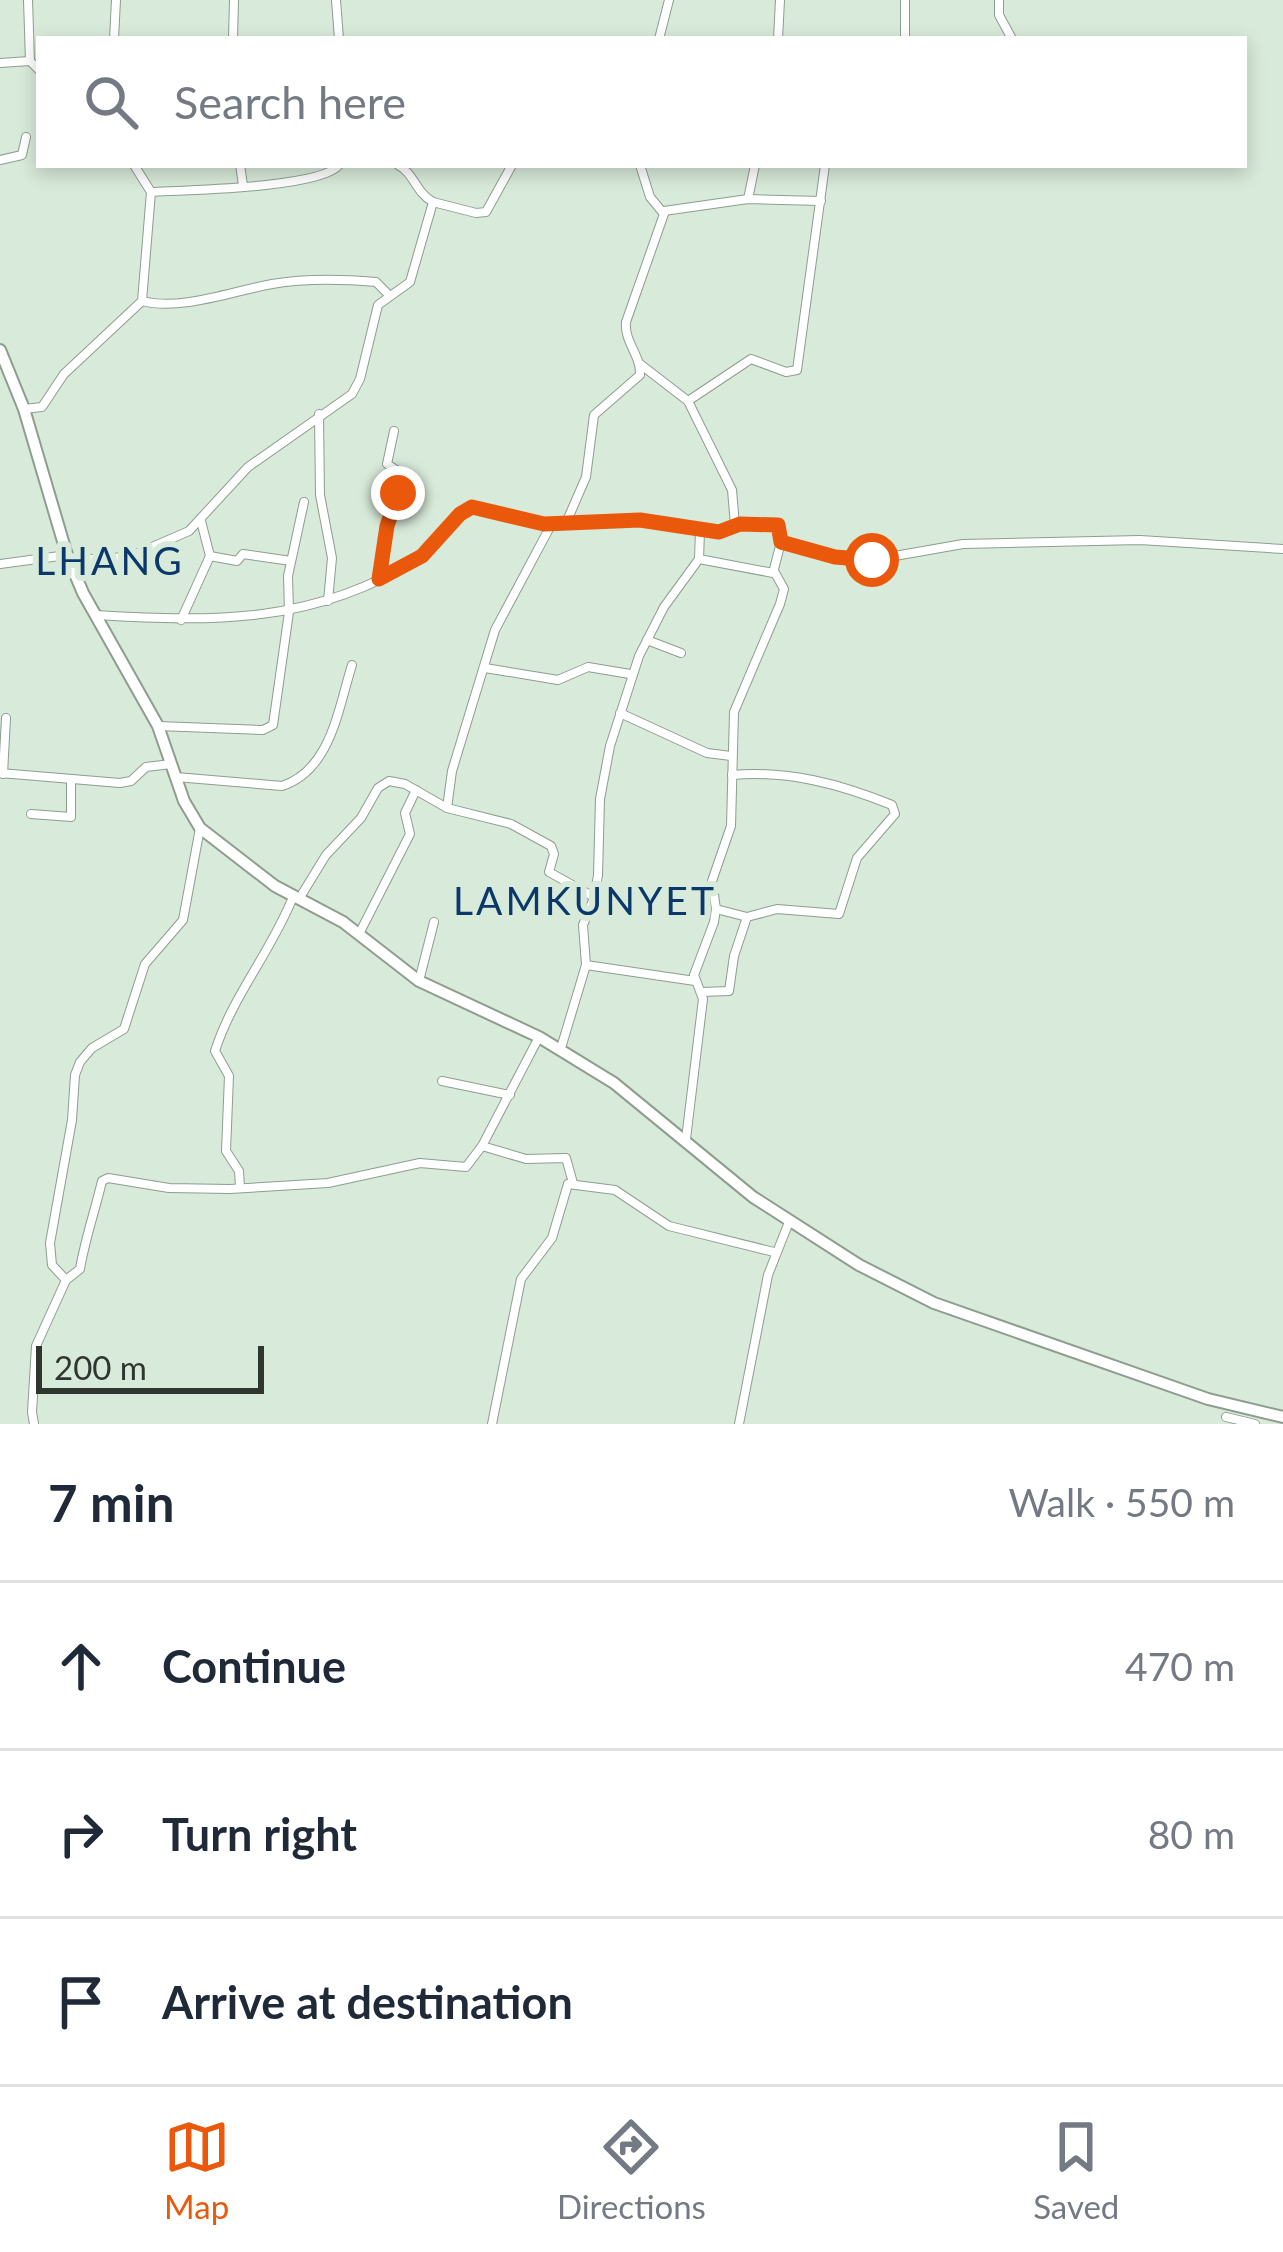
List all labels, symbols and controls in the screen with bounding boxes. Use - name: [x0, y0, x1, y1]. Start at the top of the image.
- search box: [36, 36, 1247, 168]
- icon: search: [78, 69, 144, 135]
- text: Search here: [174, 75, 406, 129]
- route end: [371, 466, 425, 520]
- route start: [845, 533, 899, 587]
- district label: LHANG: [35, 537, 185, 583]
- district label: LAMKUNYET: [453, 877, 717, 923]
- scale bar: [36, 1340, 264, 1393]
- text: 200 m: [54, 1347, 147, 1387]
- text: 7 min: [48, 1472, 174, 1533]
- text: Walk · 550 m: [1008, 1479, 1235, 1525]
- icon: ahead: [48, 1633, 114, 1699]
- text: Continue: [162, 1639, 346, 1693]
- text: 470 m: [1125, 1643, 1235, 1689]
- icon: right: [48, 1801, 114, 1867]
- text: Turn right: [162, 1807, 357, 1861]
- text: 80 m: [1148, 1811, 1235, 1857]
- icon: arrive: [48, 1969, 114, 2035]
- text: Arrive at destination: [162, 1975, 573, 2029]
- tab: Map: [164, 2114, 230, 2226]
- tab: Directions: [557, 2114, 706, 2226]
- tab: Saved: [1033, 2114, 1119, 2226]

